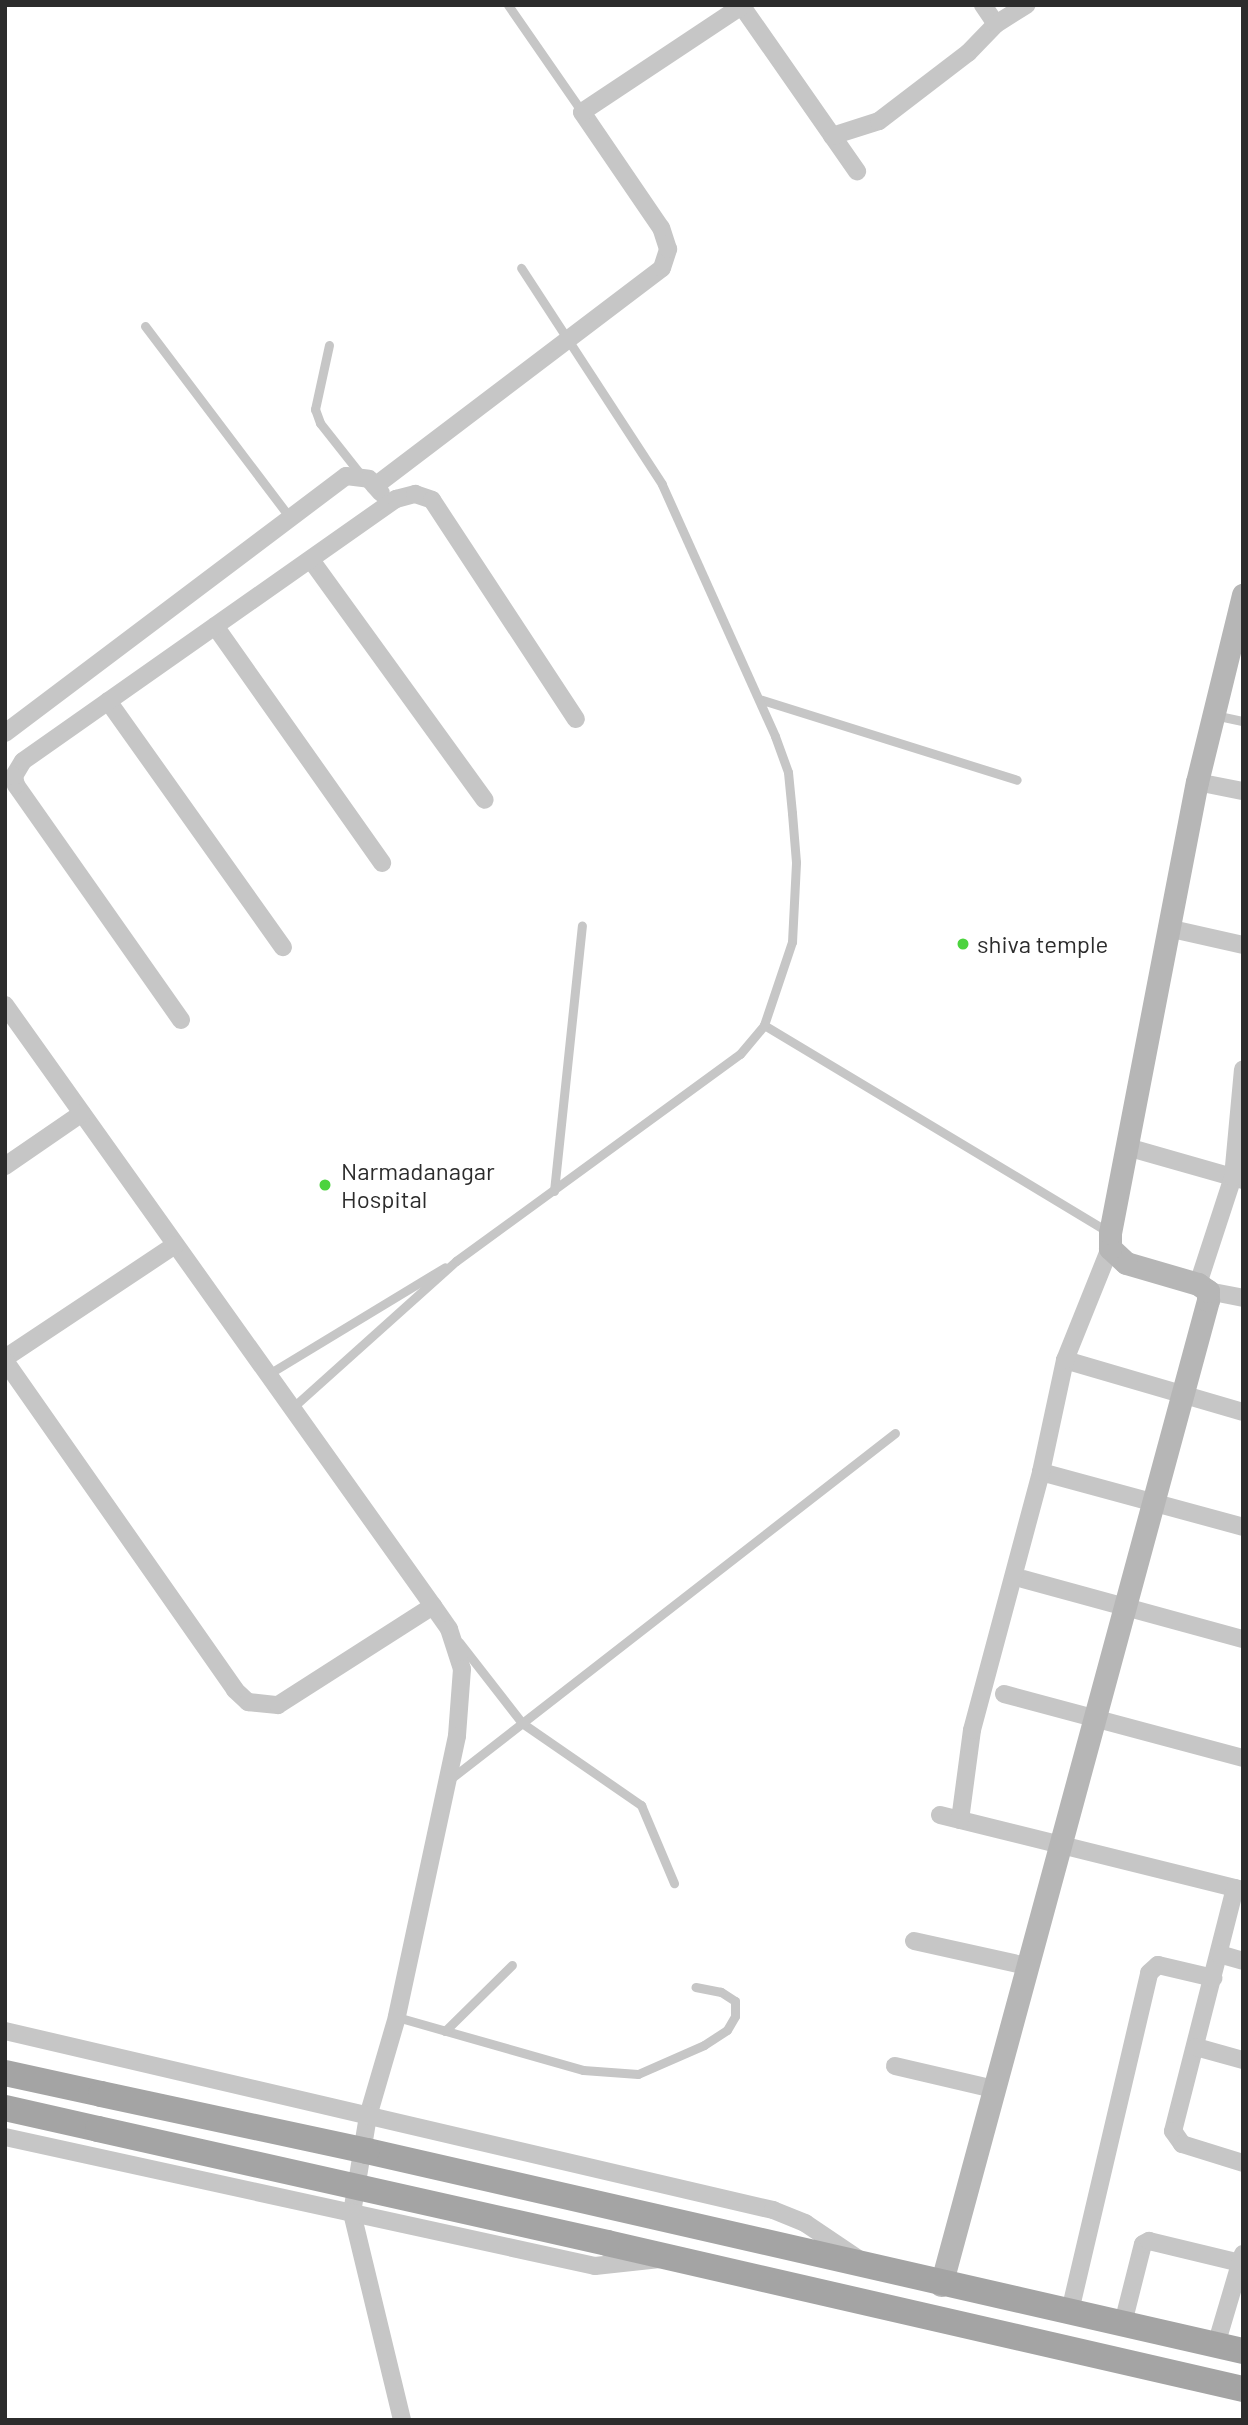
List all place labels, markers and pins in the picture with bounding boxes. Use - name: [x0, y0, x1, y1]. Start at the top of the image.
- place label: shiva temple: [977, 930, 1108, 958]
- marker: shiva temple: [955, 936, 971, 952]
- place label: Narmadanagar Hospital: [341, 1157, 495, 1213]
- marker: Narmadanagar Hospital: [315, 1175, 335, 1195]

